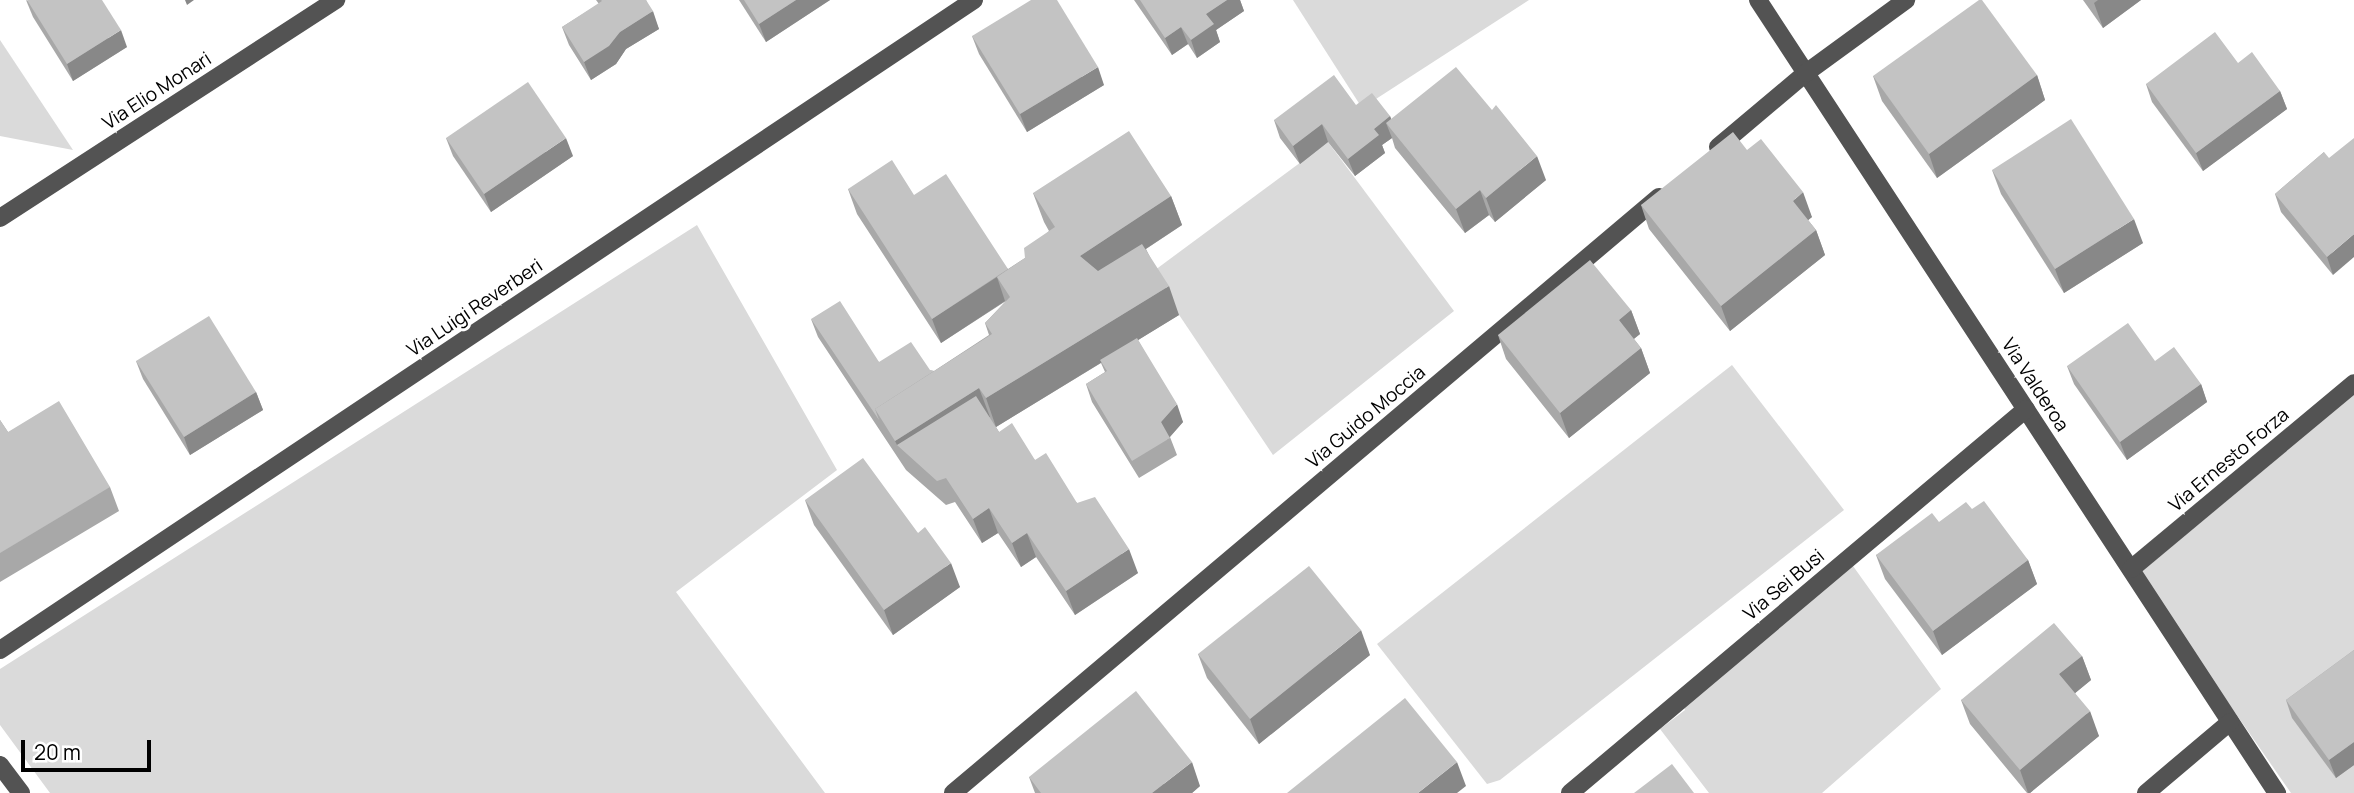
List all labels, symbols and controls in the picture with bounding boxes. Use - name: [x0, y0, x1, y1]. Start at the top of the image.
- street label: Via Elio Monari: [98, 47, 216, 135]
- street label: Via Luigi Reverberi: [403, 254, 547, 362]
- street label: Via Valderoa: [1996, 334, 2074, 436]
- street label: Via Guido Moccia: [1302, 361, 1430, 473]
- street label: Via Ernesto Forza: [2164, 403, 2294, 517]
- street label: Via Sei Busi: [1739, 545, 1829, 625]
- scale bar: [24, 726, 154, 770]
- text: 20 m: [34, 738, 81, 766]

